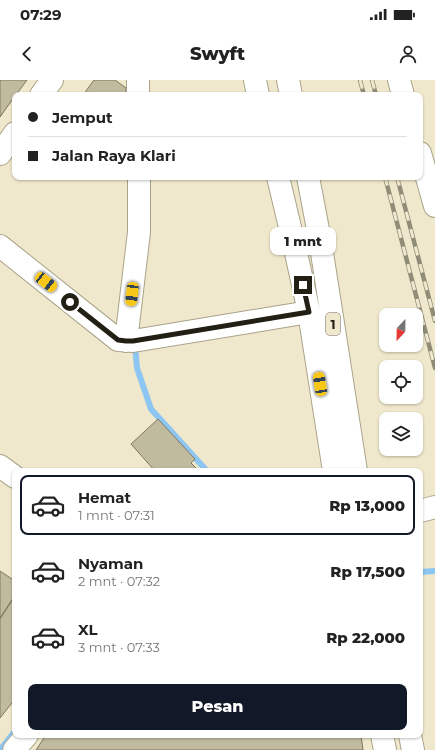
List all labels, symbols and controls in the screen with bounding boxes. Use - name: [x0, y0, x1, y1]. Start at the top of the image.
- text: 07:29: [20, 5, 61, 24]
- icon: back: [16, 43, 38, 65]
- text: Swyft: [190, 43, 245, 65]
- icon: person: [397, 43, 419, 65]
- text: Jemput: [52, 108, 113, 127]
- text: Jalan Raya Klari: [52, 146, 176, 165]
- callout: 1 mnt: [270, 227, 336, 255]
- text: 1 mnt: [284, 233, 322, 249]
- car: [33, 270, 59, 294]
- route end: [294, 276, 312, 294]
- car: [125, 281, 139, 307]
- route start: [61, 293, 79, 311]
- north arrow: [379, 308, 423, 352]
- map controls: [379, 308, 423, 456]
- road number: 1: [326, 313, 340, 335]
- button: locate: [379, 360, 423, 404]
- car: [312, 371, 328, 397]
- button: layers: [379, 412, 423, 456]
- icon: car: [30, 487, 66, 523]
- text: Hemat: [78, 488, 131, 507]
- text: Rp 13,000: [329, 496, 405, 515]
- text: 1 mnt · 07:31: [78, 507, 155, 523]
- icon: car: [30, 553, 66, 589]
- text: Nyaman: [78, 554, 143, 573]
- text: Rp 17,500: [330, 562, 405, 581]
- text: 2 mnt · 07:32: [78, 573, 160, 589]
- icon: car: [30, 619, 66, 655]
- text: XL: [78, 620, 97, 639]
- text: Rp 22,000: [326, 628, 405, 647]
- text: 3 mnt · 07:33: [78, 639, 160, 655]
- button: Pesan: [28, 684, 407, 730]

